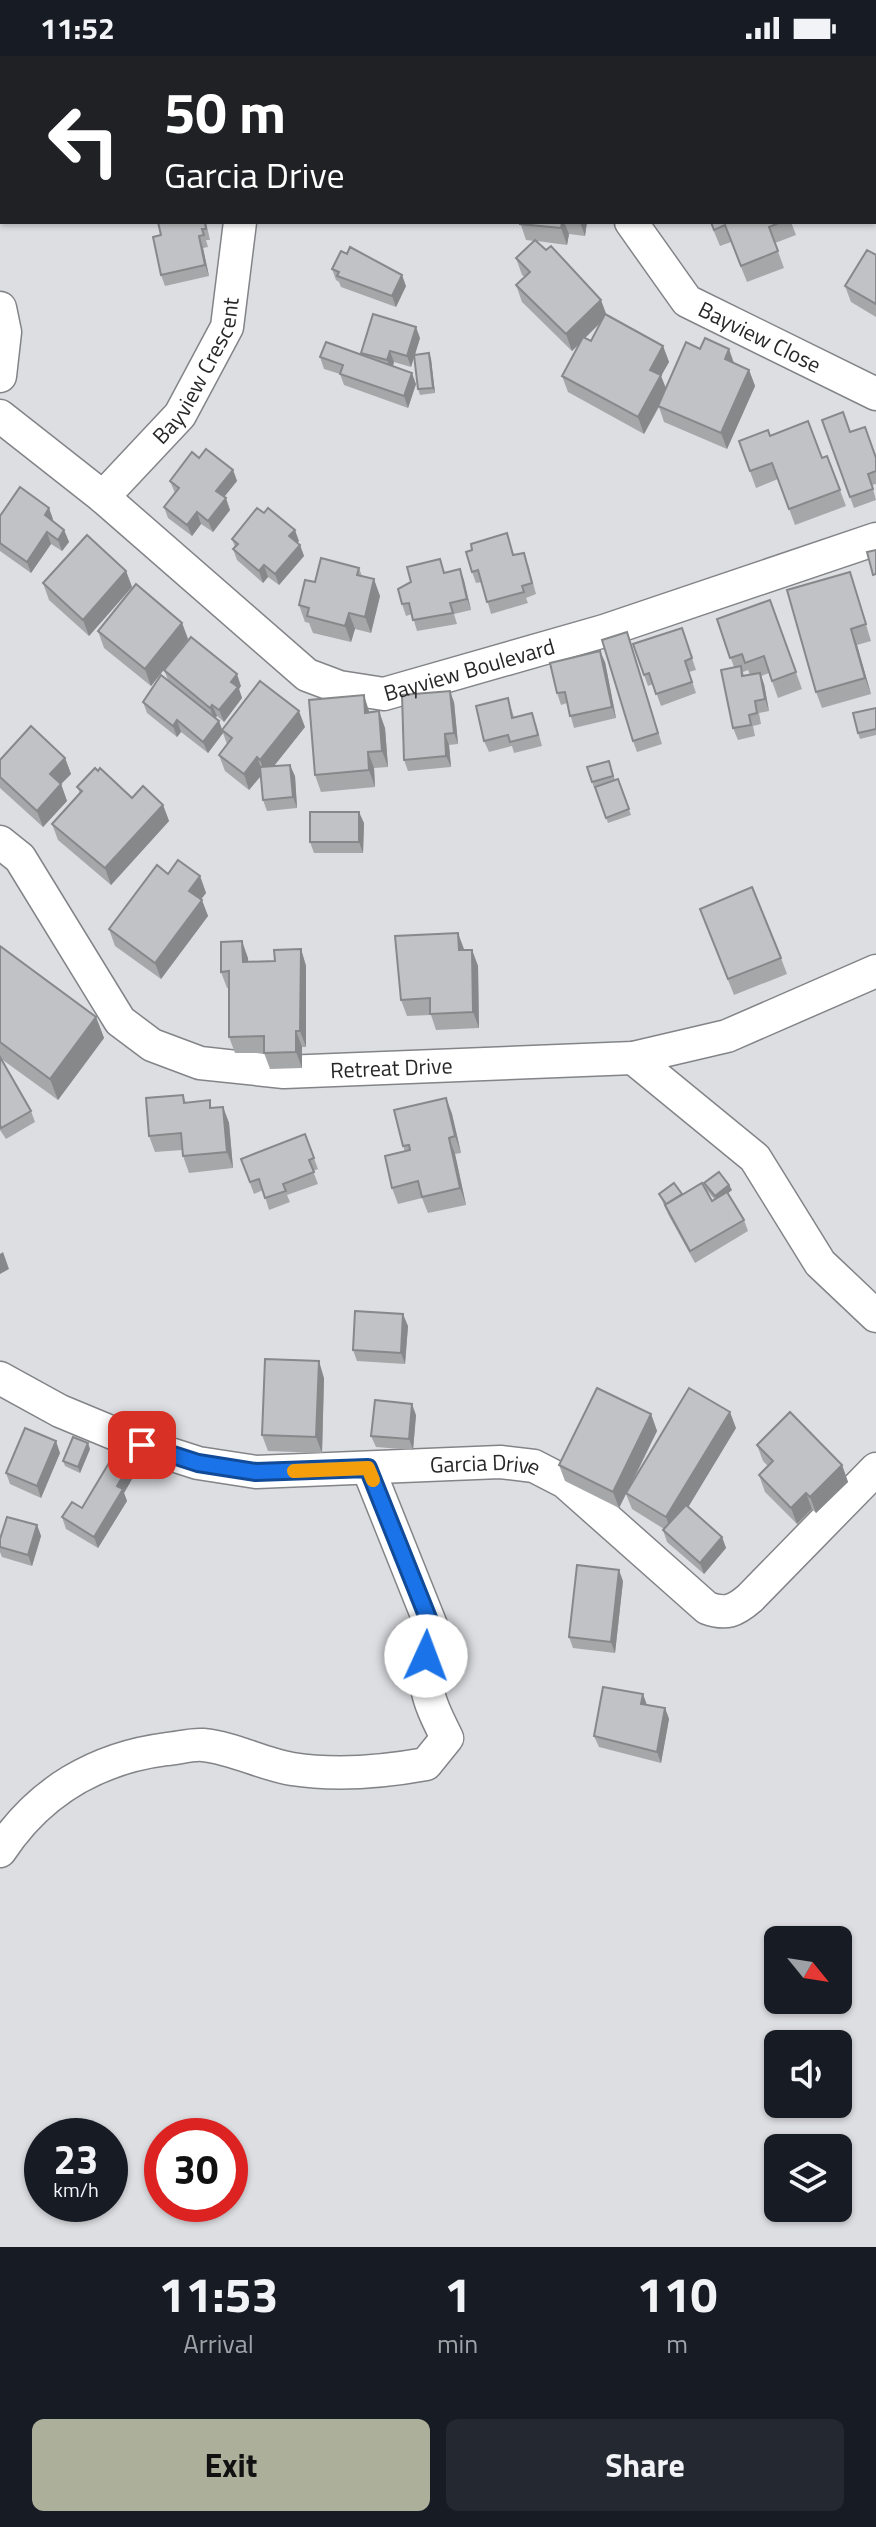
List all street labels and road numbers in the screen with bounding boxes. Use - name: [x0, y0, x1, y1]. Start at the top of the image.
- street label: Bayview Close: [693, 292, 827, 381]
- street label: Bayview Crescent: [144, 295, 248, 452]
- street label: Bayview Boulevard: [380, 629, 559, 710]
- street label: Retreat Drive: [329, 1048, 453, 1087]
- street label: Garcia Drive: [429, 1445, 547, 1484]

